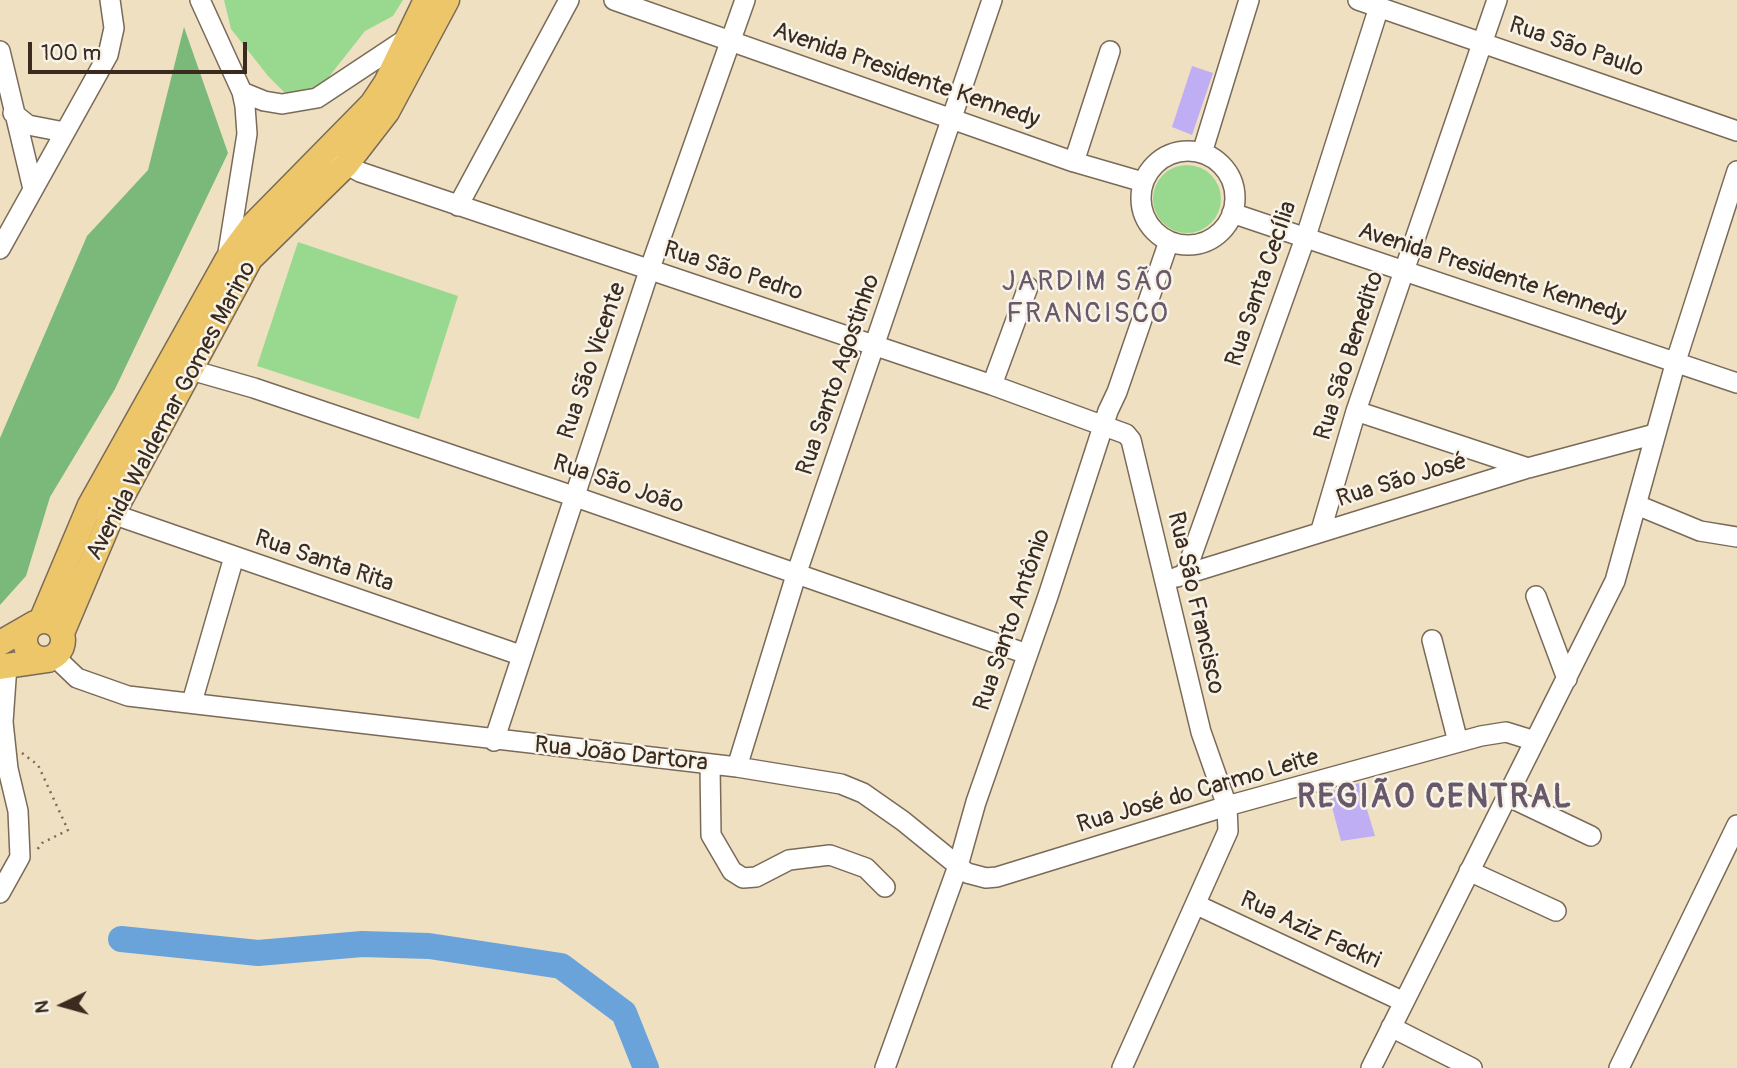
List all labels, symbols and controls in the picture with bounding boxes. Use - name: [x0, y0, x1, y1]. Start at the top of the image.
- street label: Rua São Paulo: [1505, 12, 1647, 84]
- street label: Avenida Presidente Kennedy: [769, 17, 1043, 135]
- scale bar: [32, 28, 250, 72]
- text: 100 m: [41, 40, 101, 67]
- street label: Rua Santa Cecília: [1220, 198, 1304, 370]
- street label: Avenida Presidente Kennedy: [1354, 217, 1630, 331]
- street label: Rua São Pedro: [660, 236, 806, 308]
- street label: Avenida Waldemar Gomes Marino: [81, 257, 263, 565]
- district label: JARDIM SÃO FRANCISCO: [1003, 266, 1173, 332]
- street label: Rua São Benedito: [1309, 268, 1391, 444]
- street label: Rua Santo Agostinho: [791, 271, 887, 479]
- street label: Rua São Vicente: [553, 279, 633, 443]
- street label: Rua São José: [1333, 448, 1471, 514]
- street label: Rua São João: [549, 449, 687, 521]
- street label: Rua São Francisco: [1160, 509, 1230, 697]
- street label: Rua Santa Rita: [251, 525, 397, 599]
- street label: Rua Santo Antônio: [968, 525, 1058, 715]
- street label: Rua João Dartora: [533, 732, 709, 778]
- street label: Rua José do Carmo Leite: [1074, 744, 1322, 840]
- district label: REGIÃO CENTRAL: [1299, 780, 1571, 818]
- street label: Rua Aziz Fackri: [1235, 886, 1385, 976]
- north arrow: [28, 970, 98, 1040]
- text: N: [30, 999, 55, 1014]

